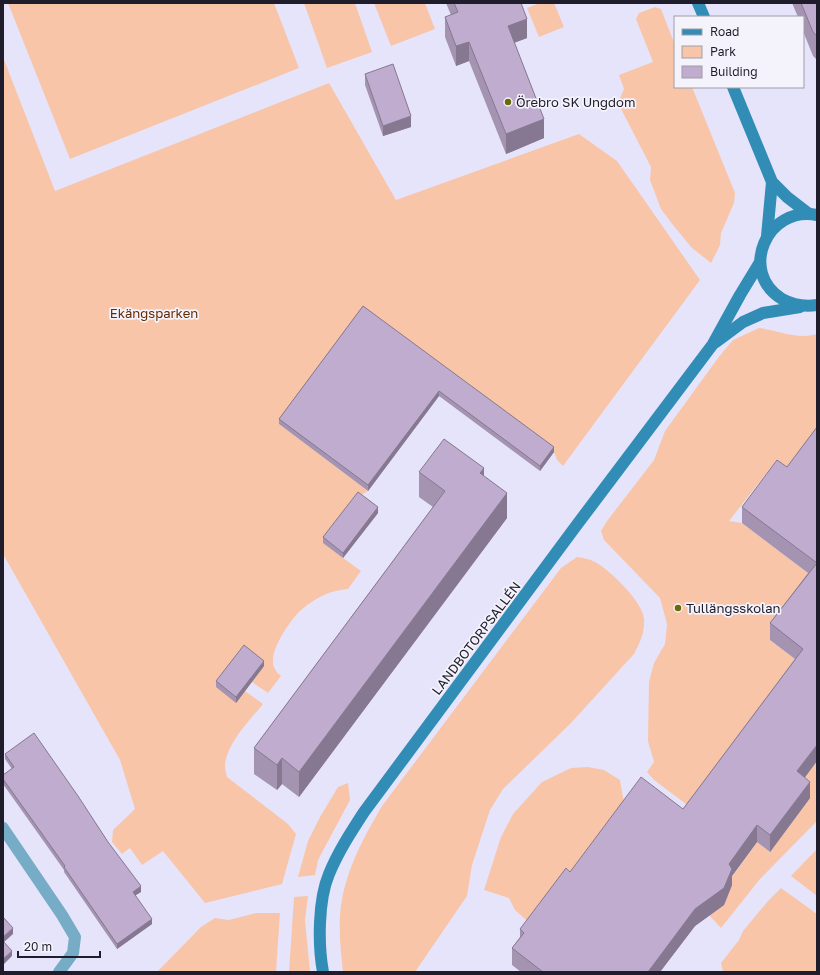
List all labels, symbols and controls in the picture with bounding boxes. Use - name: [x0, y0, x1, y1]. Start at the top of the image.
- legend: [674, 16, 804, 88]
- text: Road: [710, 24, 739, 39]
- text: Park: [710, 44, 736, 59]
- text: Building: [710, 64, 758, 79]
- place label: Örebro SK Ungdom: [516, 94, 635, 110]
- marker: Örebro SK Ungdom: [503, 97, 513, 107]
- park label: Ekängsparken: [110, 305, 198, 321]
- street label: LANDBOTORPSALLÉN: [428, 578, 524, 698]
- place label: Tullängsskolan: [686, 600, 781, 616]
- marker: Tullängsskolan: [673, 603, 683, 613]
- scale bar: [18, 933, 100, 959]
- text: 20 m: [24, 939, 52, 954]

